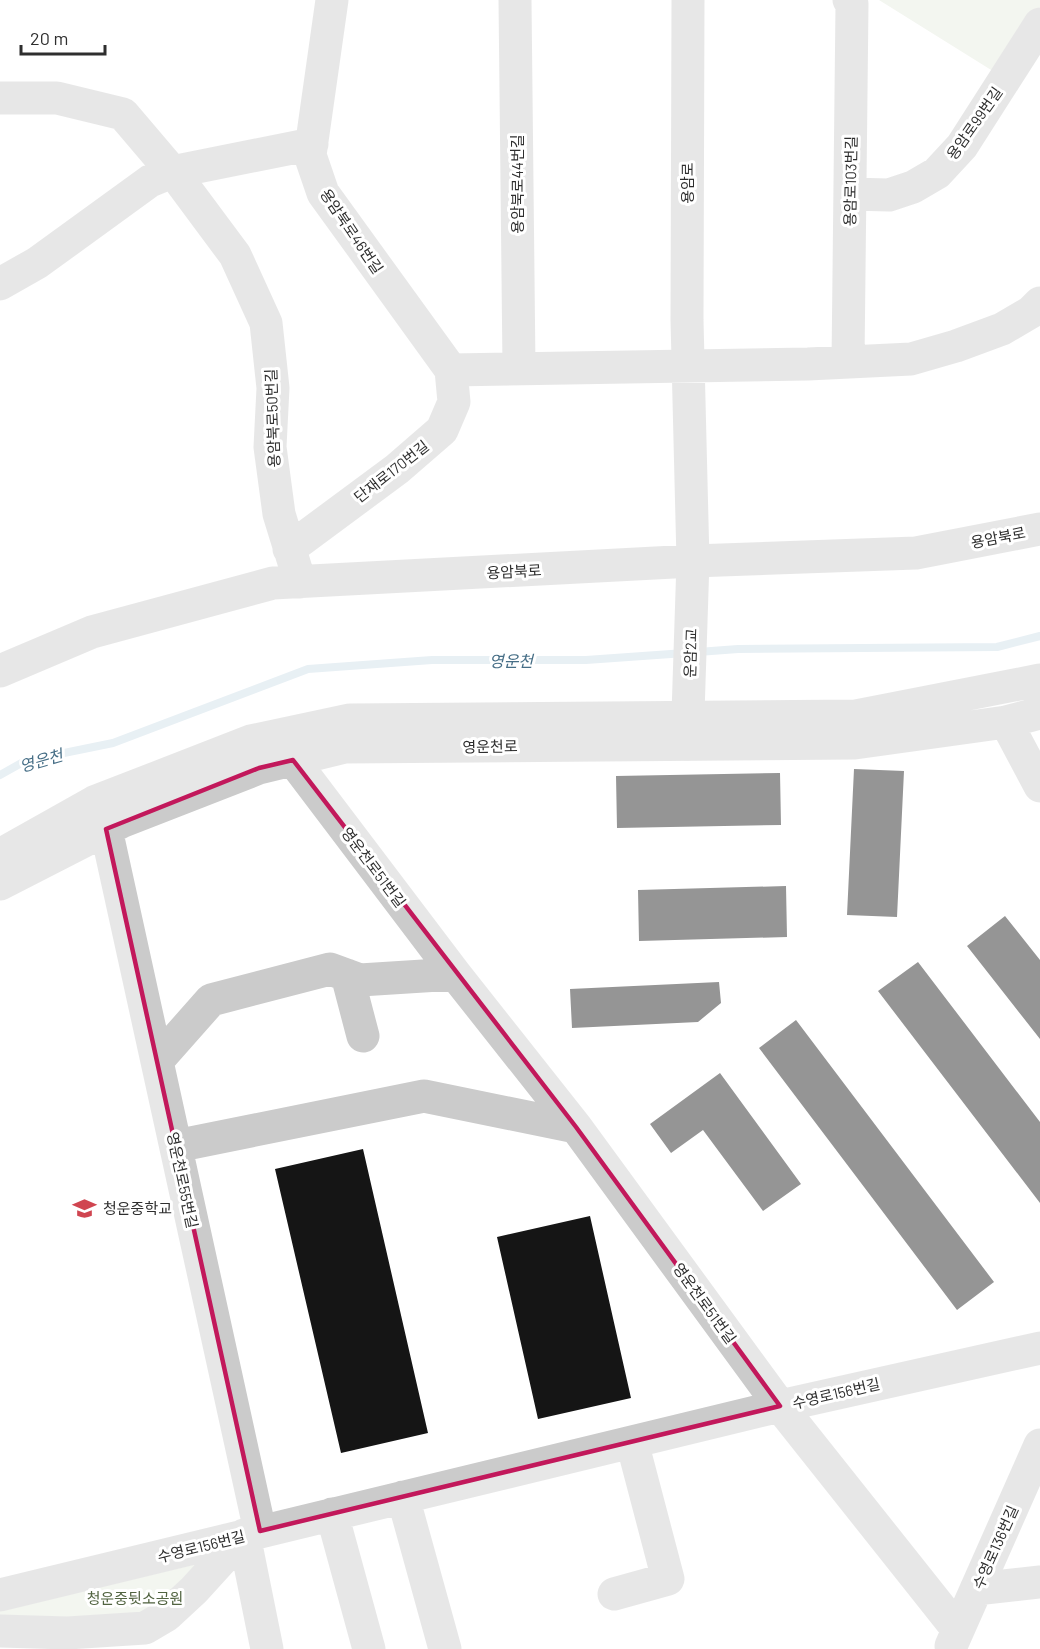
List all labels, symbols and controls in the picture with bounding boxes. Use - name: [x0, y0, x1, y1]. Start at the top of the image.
- scale bar: [21, 18, 105, 56]
- text: 20 m: [30, 27, 68, 49]
- street label: 용암로99번길: [942, 83, 1006, 163]
- street label: 용암북로44번길: [508, 134, 526, 234]
- street label: 용암로103번길: [840, 136, 860, 226]
- street label: 용암로: [678, 162, 696, 204]
- street label: 용암북로46번길: [317, 185, 387, 277]
- street label: 용암북로50번길: [261, 368, 283, 468]
- street label: 단재로170번길: [350, 436, 432, 506]
- street label: 용암북로: [969, 523, 1027, 551]
- street label: 용암북로: [486, 561, 542, 581]
- street label: 운암2교: [680, 628, 700, 678]
- water label: 영운천: [489, 651, 535, 670]
- street label: 영운천로: [462, 737, 518, 755]
- water label: 영운천: [17, 744, 67, 775]
- street label: 영운천로51번길: [338, 824, 410, 910]
- street label: 영운천로55번길: [164, 1130, 202, 1230]
- school or university icon: 청운중학교: [72, 1195, 98, 1221]
- place label: 청운중학교: [103, 1199, 172, 1217]
- street label: 영운천로51번길: [670, 1259, 740, 1347]
- street label: 수영로156번길: [790, 1374, 882, 1412]
- street label: 수영로136번길: [969, 1502, 1021, 1592]
- street label: 수영로156번길: [155, 1526, 247, 1566]
- park label: 청운중뒷소공원: [87, 1589, 183, 1607]

